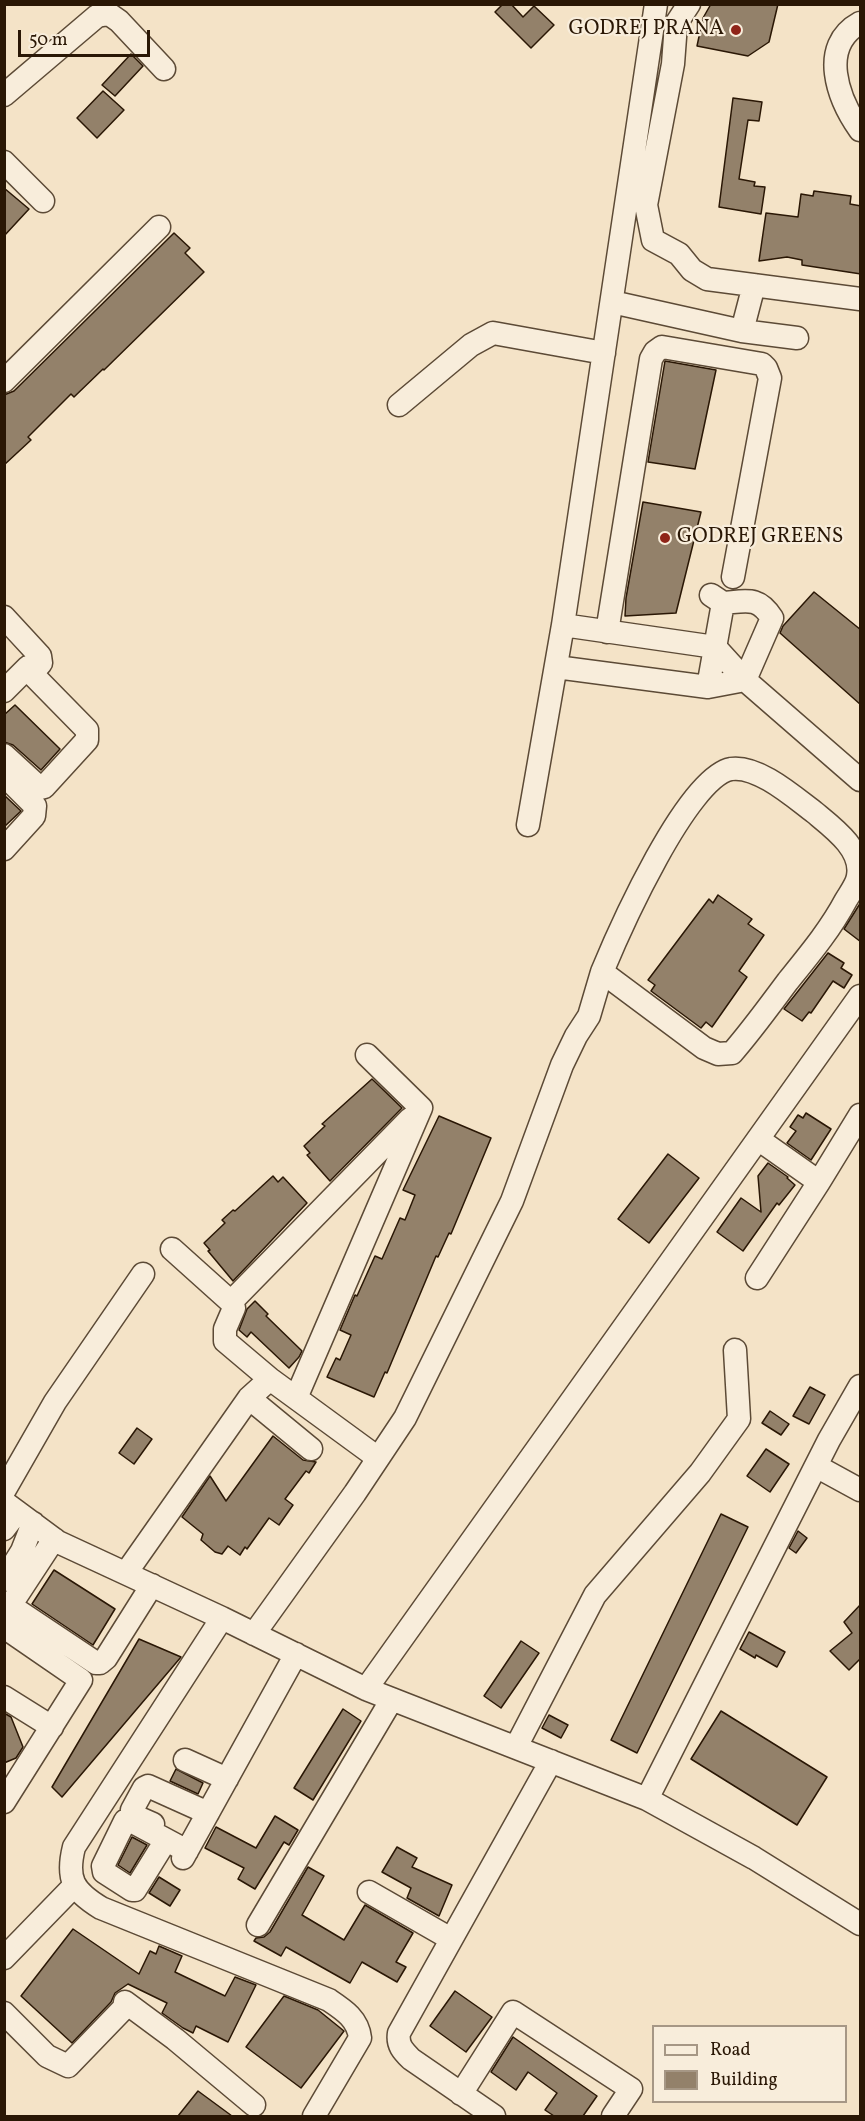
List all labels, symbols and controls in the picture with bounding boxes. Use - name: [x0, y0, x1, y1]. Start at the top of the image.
- place label: GODREJ PRANA: [569, 17, 724, 43]
- scale bar: [21, 18, 153, 56]
- marker: GODREJ PRANA: [729, 23, 743, 37]
- text: 50 m: [29, 28, 68, 53]
- place label: GODREJ GREENS: [677, 525, 843, 551]
- marker: GODREJ GREENS: [658, 531, 672, 545]
- legend: [652, 2025, 847, 2103]
- text: Road: [710, 2038, 751, 2063]
- text: Building: [710, 2068, 778, 2093]

